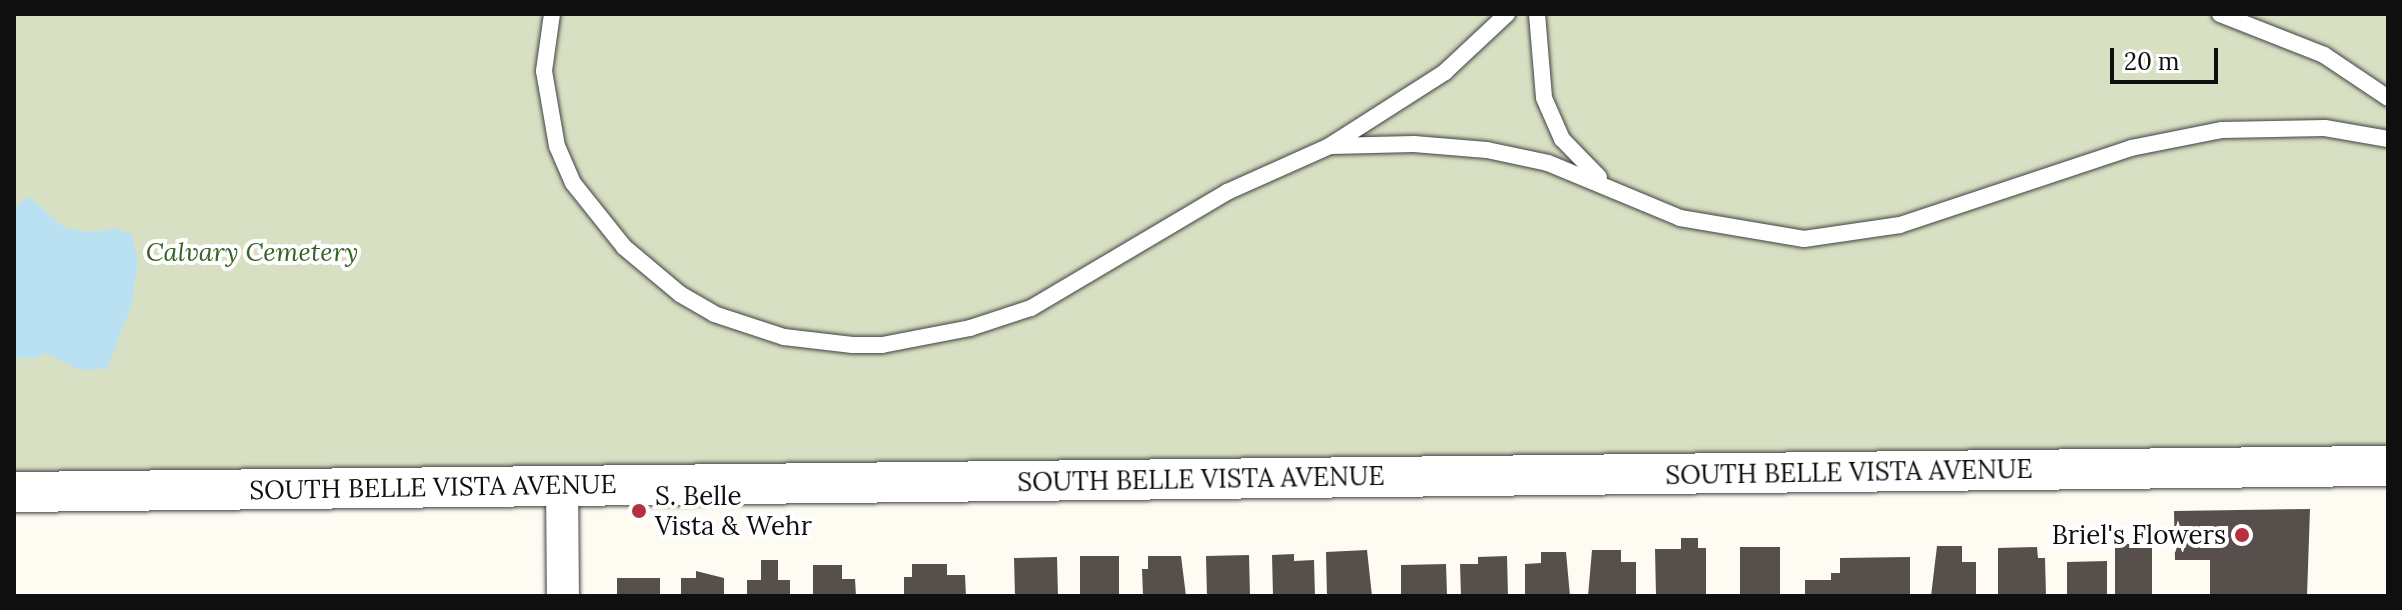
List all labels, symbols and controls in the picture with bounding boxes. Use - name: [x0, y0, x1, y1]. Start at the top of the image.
- scale bar: [2114, 32, 2222, 82]
- text: 20 m: [2124, 46, 2180, 77]
- park label: Calvary Cemetery: [146, 236, 358, 268]
- street label: SOUTH BELLE VISTA AVENUE: [1665, 453, 2033, 491]
- street label: SOUTH BELLE VISTA AVENUE: [1017, 460, 1385, 498]
- street label: SOUTH BELLE VISTA AVENUE: [249, 468, 617, 506]
- place label: S. Belle Vista & Wehr: [655, 480, 812, 542]
- marker: S. Belle Vista & Wehr: [630, 502, 648, 520]
- place label: Briel's Flowers: [2052, 519, 2226, 551]
- marker: Briel's Flowers: [2233, 526, 2251, 544]

